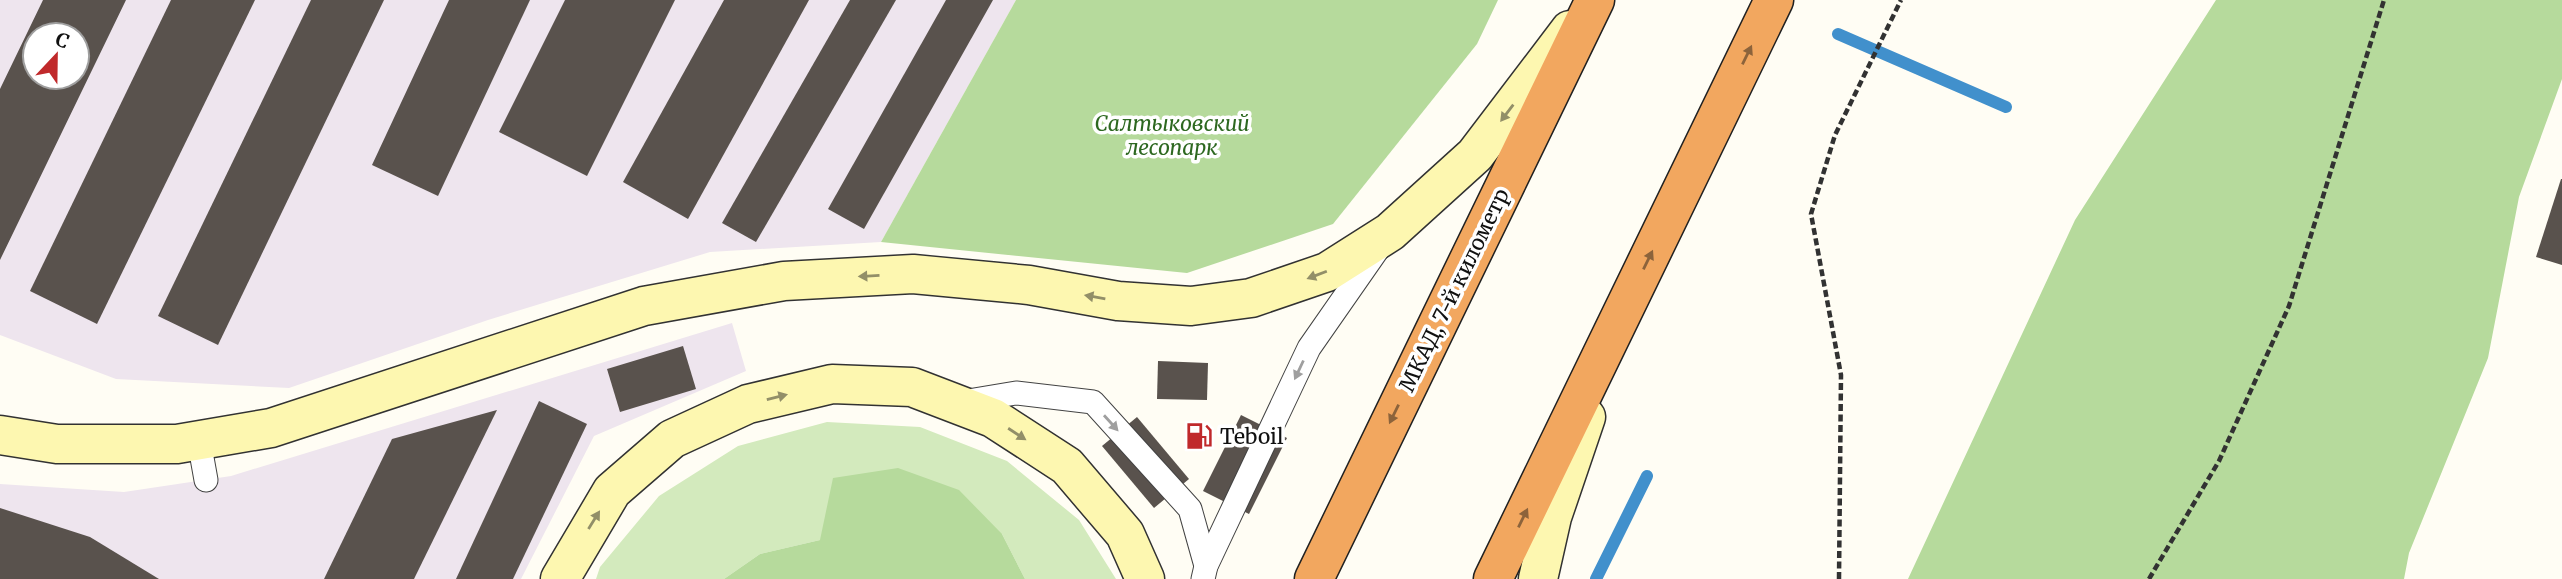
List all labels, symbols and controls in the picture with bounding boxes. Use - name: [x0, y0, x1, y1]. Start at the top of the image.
- north arrow: [21, 21, 91, 91]
- text: С: [52, 27, 73, 54]
- one-way arrow: [1742, 45, 1753, 65]
- one-way arrow: [1500, 104, 1514, 122]
- park label: Салтыковский лесопарк: [1094, 110, 1250, 161]
- street label: МКАД, 7-й километр: [1393, 184, 1515, 396]
- one-way arrow: [1643, 250, 1654, 270]
- one-way arrow: [1307, 270, 1328, 281]
- one-way arrow: [858, 271, 880, 282]
- one-way arrow: [1084, 291, 1106, 302]
- one-way arrow: [1293, 360, 1304, 380]
- one-way arrow: [767, 391, 789, 402]
- one-way arrow: [1388, 404, 1399, 424]
- one-way arrow: [1103, 414, 1119, 431]
- fuel station icon: Teboil: [1184, 421, 1214, 451]
- place label: Teboil: [1220, 423, 1284, 450]
- one-way arrow: [1008, 427, 1027, 440]
- one-way arrow: [1517, 508, 1529, 528]
- one-way arrow: [587, 510, 600, 530]

